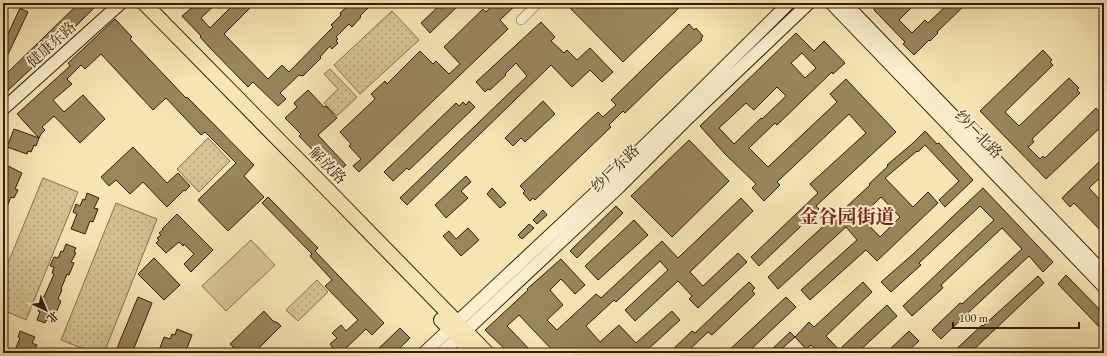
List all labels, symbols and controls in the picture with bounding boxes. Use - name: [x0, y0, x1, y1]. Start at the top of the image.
- street label: 健康东路: [22, 17, 80, 71]
- street label: 纱厂北路: [951, 106, 1007, 162]
- street label: 纱厂东路: [587, 140, 643, 196]
- street label: 解放路: [305, 142, 351, 188]
- district label: 金谷园街道: [799, 204, 895, 229]
- north arrow: [26, 290, 66, 330]
- scale bar: [953, 304, 1079, 330]
- text: 北: [44, 308, 62, 326]
- text: 100 m: [959, 310, 989, 326]

